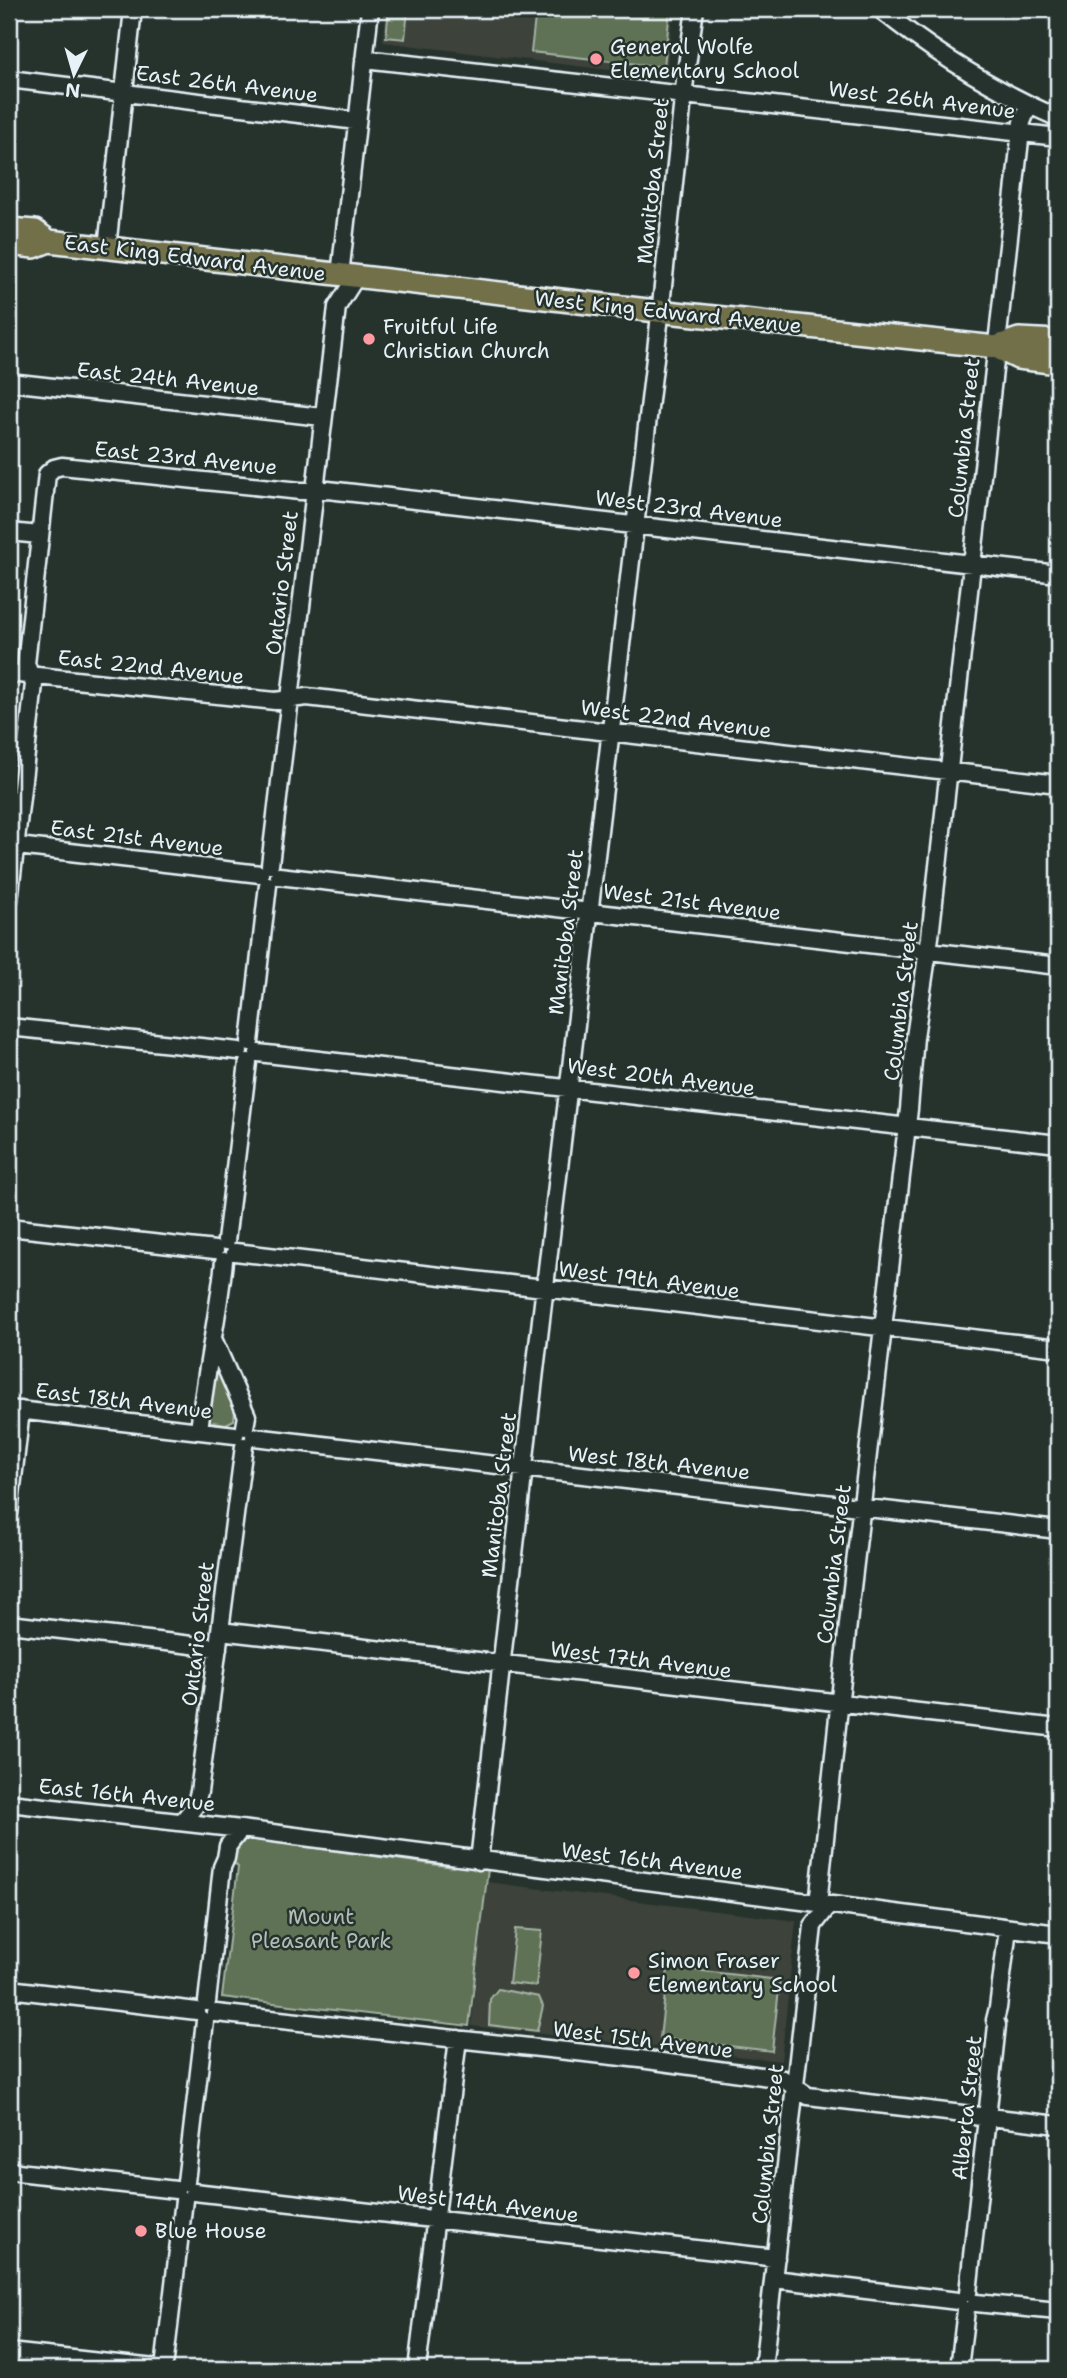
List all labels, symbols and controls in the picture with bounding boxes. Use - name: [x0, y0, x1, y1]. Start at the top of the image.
- place label: General Wolfe Elementary School: [610, 33, 800, 85]
- north arrow: [38, 38, 108, 108]
- marker: General Wolfe Elementary School: [588, 51, 604, 67]
- street label: East 26th Avenue: [134, 59, 320, 109]
- street label: West 26th Avenue: [827, 75, 1017, 125]
- text: N: [64, 77, 81, 104]
- street label: Manitoba Street: [630, 97, 676, 265]
- street label: East King Edward Avenue: [63, 228, 327, 288]
- street label: West King Edward Avenue: [533, 284, 803, 340]
- place label: Fruitful Life Christian Church: [383, 313, 550, 365]
- marker: Fruitful Life Christian Church: [361, 331, 377, 347]
- street label: East 24th Avenue: [75, 356, 261, 402]
- street label: Columbia Street: [942, 357, 986, 519]
- street label: East 23rd Avenue: [93, 434, 279, 482]
- street label: West 23rd Avenue: [594, 484, 784, 534]
- street label: Ontario Street: [259, 509, 305, 657]
- street label: East 22nd Avenue: [57, 643, 245, 691]
- street label: West 22nd Avenue: [579, 693, 773, 745]
- street label: East 21st Avenue: [49, 813, 225, 863]
- street label: Manitoba Street: [542, 847, 590, 1017]
- street label: West 21st Avenue: [601, 877, 783, 927]
- street label: Columbia Street: [877, 919, 925, 1083]
- street label: West 20th Avenue: [565, 1052, 757, 1102]
- street label: West 19th Avenue: [557, 1255, 741, 1305]
- street label: East 18th Avenue: [34, 1376, 214, 1426]
- street label: Manitoba Street: [475, 1410, 523, 1580]
- street label: West 18th Avenue: [566, 1439, 752, 1487]
- street label: Columbia Street: [810, 1482, 858, 1646]
- street label: Ontario Street: [175, 1560, 221, 1708]
- street label: West 17th Avenue: [549, 1635, 733, 1685]
- street label: East 16th Avenue: [37, 1772, 217, 1818]
- street label: West 16th Avenue: [560, 1836, 744, 1886]
- park label: Mount Pleasant Park: [251, 1903, 391, 1955]
- place label: Simon Fraser Elementary School: [648, 1947, 838, 1999]
- marker: Simon Fraser Elementary School: [626, 1965, 642, 1981]
- street label: West 15th Avenue: [551, 2015, 735, 2065]
- street label: Alberta Street: [945, 2034, 989, 2182]
- street label: Columbia Street: [746, 2063, 790, 2225]
- street label: West 14th Avenue: [396, 2179, 580, 2229]
- place label: Blue House: [155, 2217, 267, 2245]
- marker: Blue House: [133, 2223, 149, 2239]

